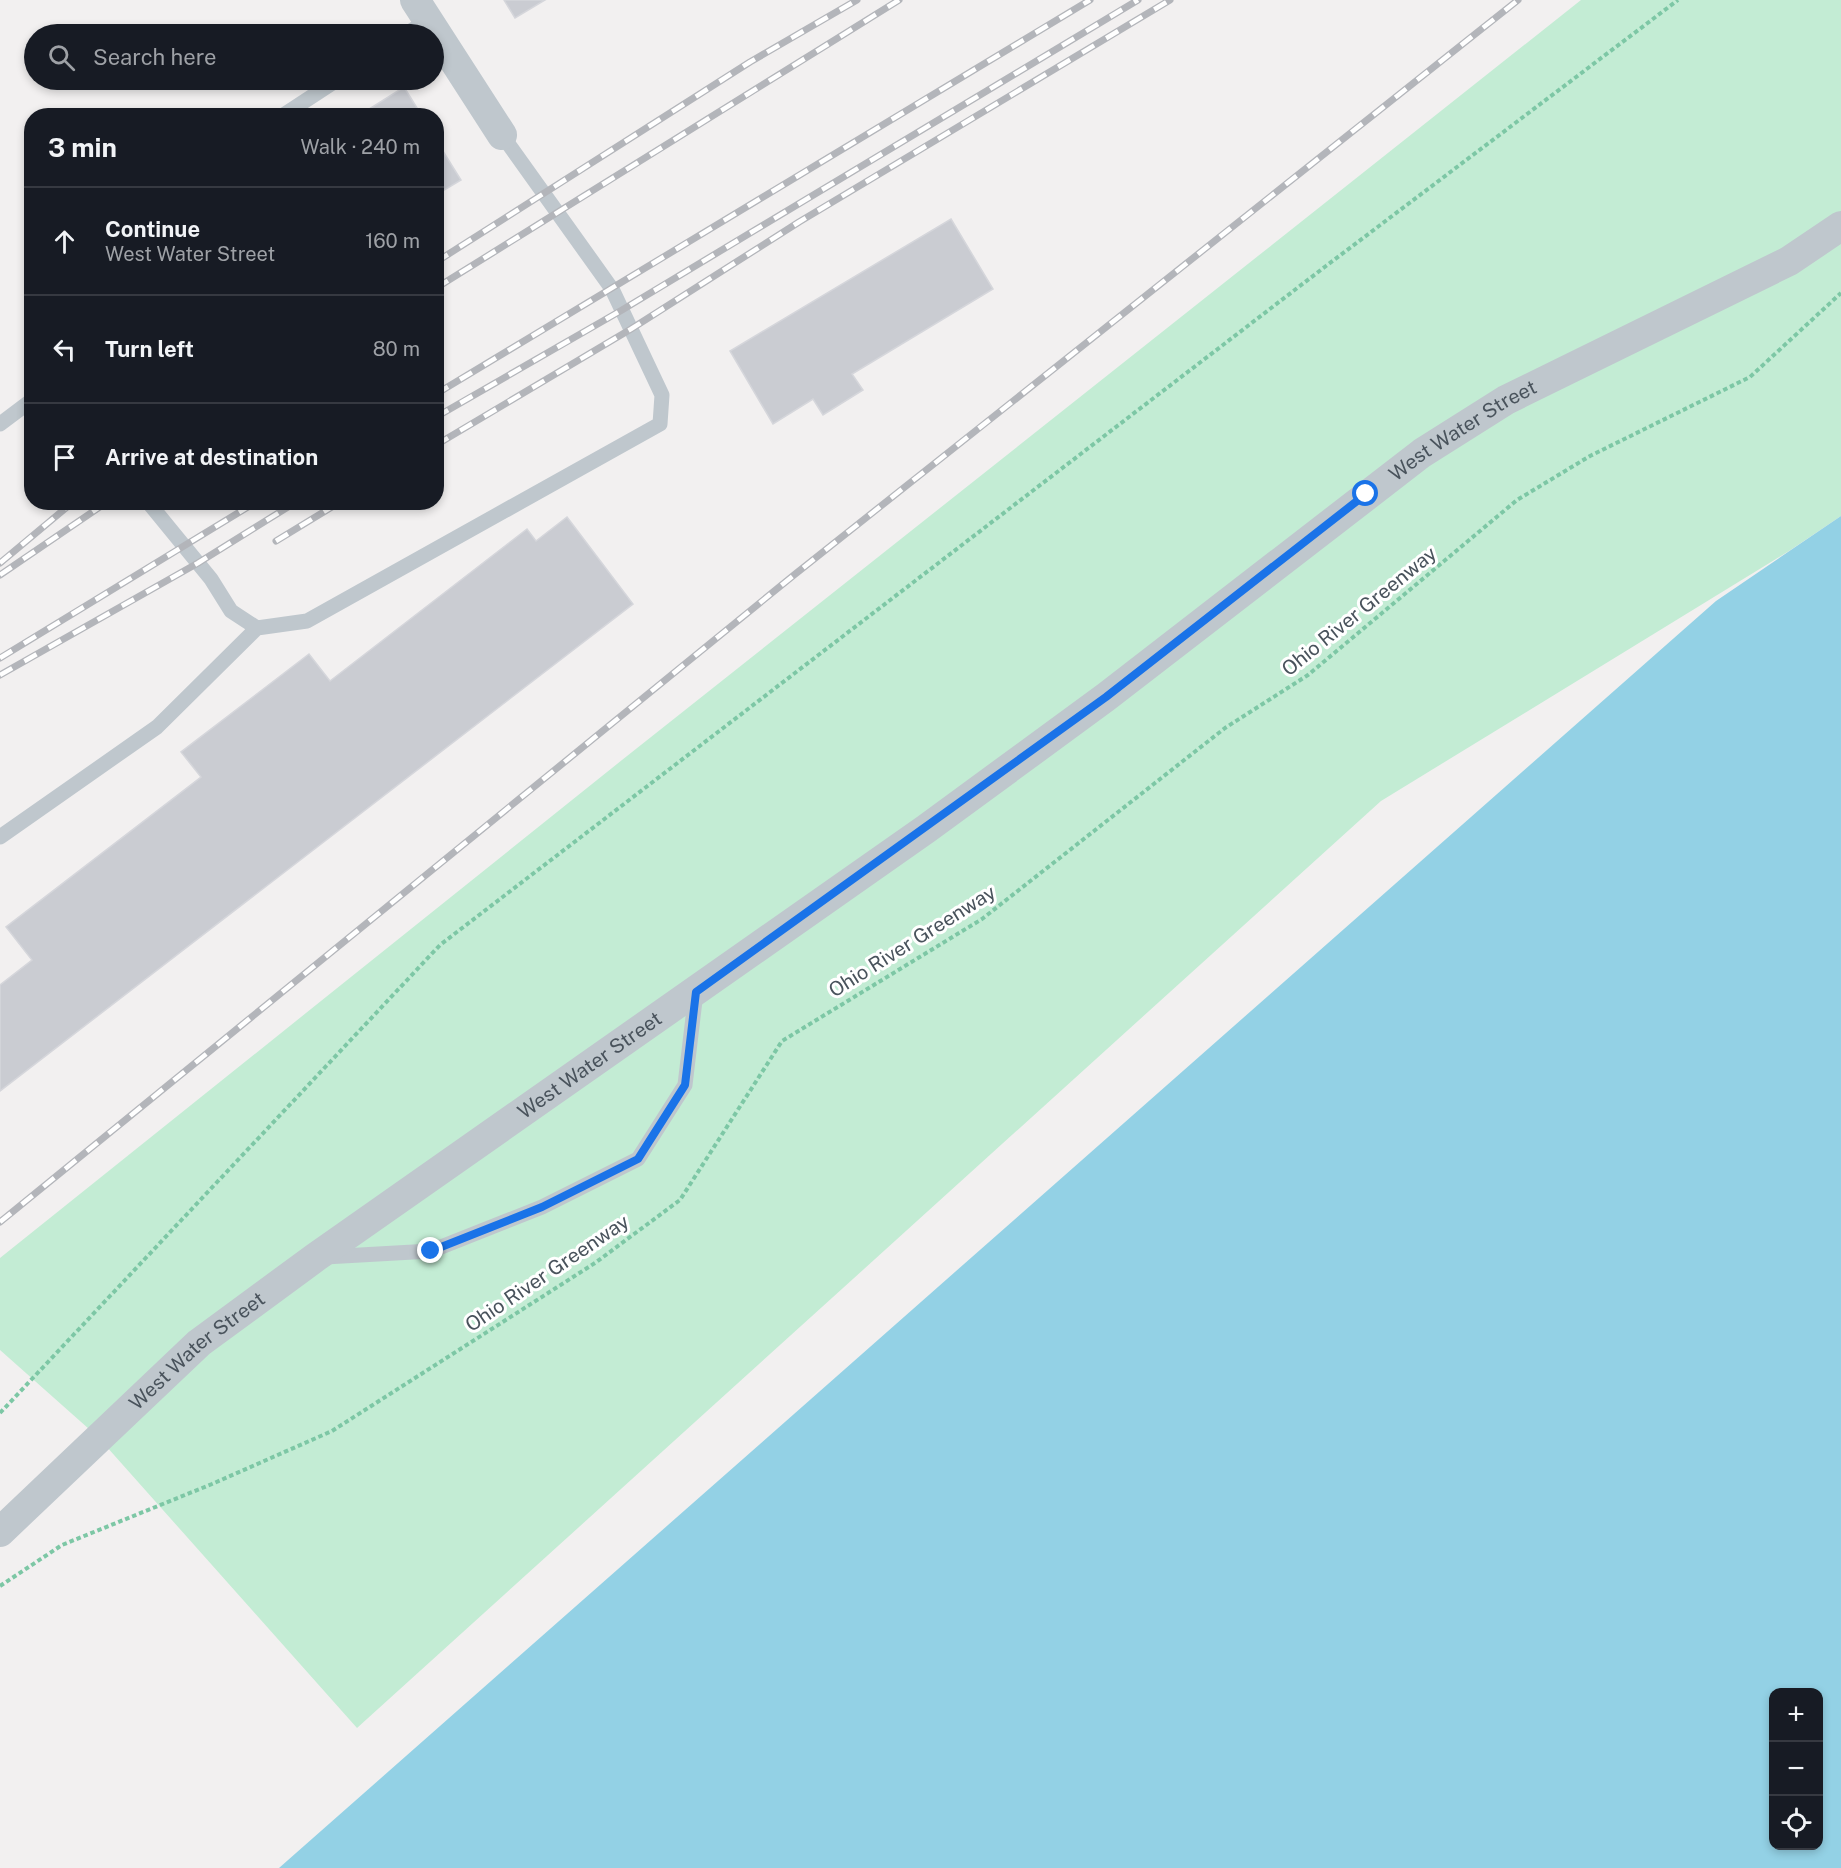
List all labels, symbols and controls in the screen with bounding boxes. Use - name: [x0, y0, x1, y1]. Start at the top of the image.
- search box: [24, 24, 444, 90]
- icon: search: [45, 41, 78, 74]
- text: Search here: [93, 44, 217, 70]
- text: 3 min: [48, 132, 117, 163]
- text: Walk · 240 m: [300, 135, 420, 159]
- text: Continue: [105, 216, 200, 242]
- icon: ahead: [48, 225, 81, 258]
- text: 160 m: [365, 229, 420, 253]
- text: West Water Street: [105, 242, 275, 266]
- icon: left: [48, 333, 81, 366]
- text: Turn left: [105, 336, 194, 362]
- text: 80 m: [373, 337, 420, 361]
- street label: West Water Street: [1384, 375, 1541, 486]
- icon: arrive: [48, 441, 81, 474]
- text: Arrive at destination: [105, 444, 318, 470]
- route start: [1352, 480, 1378, 506]
- street label: Ohio River Greenway: [1277, 541, 1441, 681]
- street label: Ohio River Greenway: [824, 880, 1000, 1002]
- street label: West Water Street: [513, 1006, 666, 1124]
- street label: Ohio River Greenway: [461, 1209, 634, 1337]
- route end: [417, 1237, 443, 1263]
- street label: West Water Street: [124, 1287, 270, 1415]
- map controls: [1769, 1688, 1823, 1850]
- button: +: [1769, 1688, 1823, 1742]
- button: −: [1769, 1742, 1823, 1796]
- button: locate: [1769, 1796, 1823, 1850]

